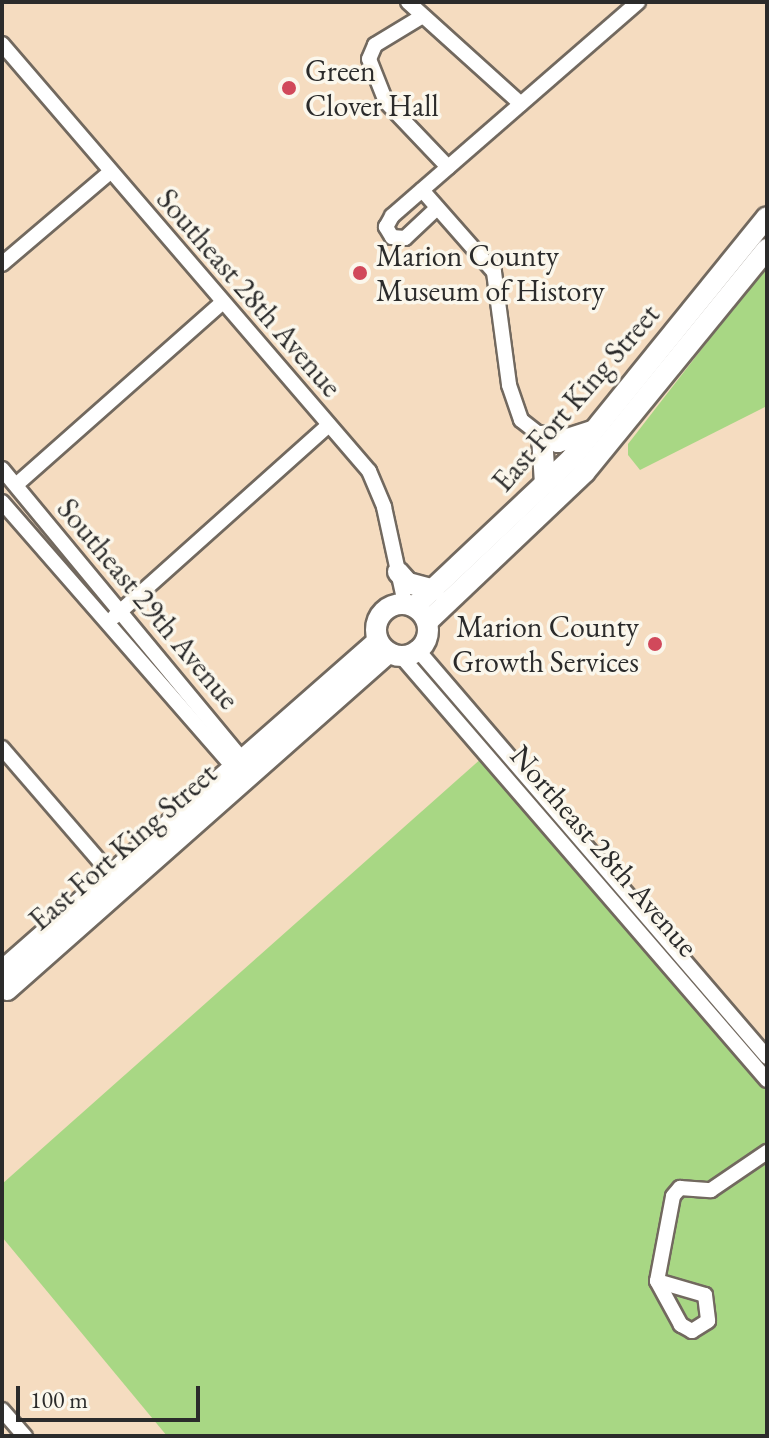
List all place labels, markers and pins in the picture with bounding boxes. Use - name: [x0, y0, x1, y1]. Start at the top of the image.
- place label: Green Clover Hall: [305, 53, 439, 124]
- marker: Green Clover Hall: [280, 79, 298, 97]
- place label: Marion County Museum of History: [376, 238, 605, 308]
- marker: Marion County Museum of History: [351, 264, 369, 282]
- place label: Marion County Growth Services: [452, 609, 639, 680]
- marker: Marion County Growth Services: [646, 635, 664, 653]

